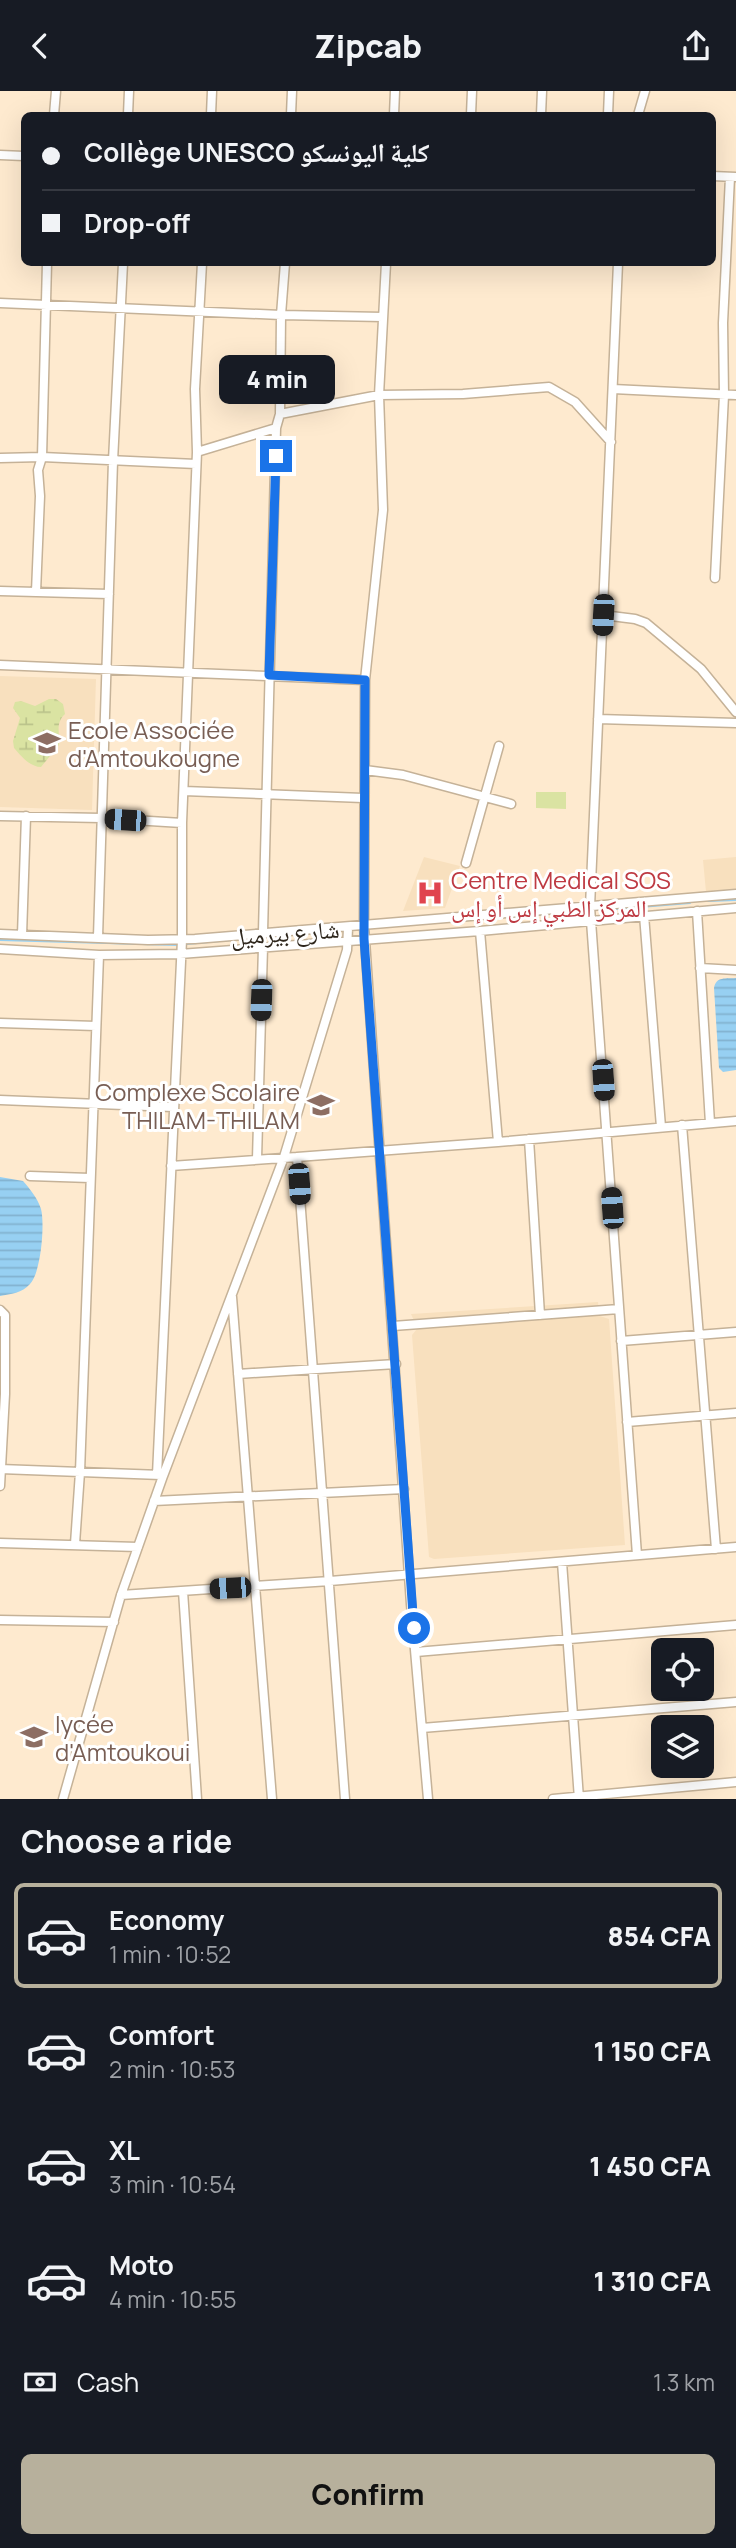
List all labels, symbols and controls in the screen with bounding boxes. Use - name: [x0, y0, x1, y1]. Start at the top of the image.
- text: Zipcab: [314, 24, 422, 68]
- icon: back: [21, 27, 59, 65]
- icon: share: [677, 27, 715, 65]
- text: Collège UNESCO كلية اليونسكو: [84, 134, 430, 170]
- text: Drop-off: [84, 205, 190, 241]
- callout: 4 min: [218, 355, 334, 403]
- text: 4 min: [246, 363, 308, 395]
- route end: [260, 440, 292, 472]
- car: [592, 593, 615, 637]
- place label: Ecole Associée d'Amtoukougne: [68, 713, 240, 774]
- school or university icon: Ecole Associée d'Amtoukougne: [32, 728, 62, 758]
- car: [104, 808, 147, 832]
- place label: Centre Medical SOS المركز الطبي إس أو إس: [451, 863, 671, 928]
- hospital icon: Centre Medical SOS المركز الطبي إس أو إس: [415, 878, 445, 908]
- street label: شارع بيرميل: [229, 912, 341, 952]
- car: [250, 979, 273, 1021]
- car: [592, 1058, 615, 1102]
- place label: Complexe Scolaire THILAM-THILAM: [95, 1075, 300, 1136]
- school or university icon: Complexe Scolaire THILAM-THILAM: [306, 1090, 336, 1120]
- car: [288, 1162, 311, 1206]
- car: [601, 1186, 624, 1230]
- car: [209, 1576, 252, 1600]
- route start: [398, 1612, 430, 1644]
- map controls: [651, 1638, 714, 1778]
- button: locate: [651, 1638, 714, 1701]
- place label: lycée d'Amtoukoui: [55, 1707, 190, 1768]
- button: layers: [651, 1715, 714, 1778]
- school or university icon: lycée d'Amtoukoui: [19, 1722, 49, 1752]
- text: Choose a ride: [21, 1819, 232, 1863]
- text: Economy: [109, 1902, 224, 1938]
- icon: car: [25, 1904, 88, 1967]
- text: 854 CFA: [608, 1918, 711, 1954]
- text: 1 min · 10:52: [109, 1938, 231, 1970]
- text: Comfort: [109, 2017, 215, 2053]
- icon: car: [25, 2019, 88, 2082]
- text: 1 150 CFA: [593, 2033, 711, 2069]
- text: 2 min · 10:53: [109, 2053, 236, 2085]
- text: XL: [109, 2132, 140, 2168]
- icon: car: [25, 2134, 88, 2197]
- text: 1 450 CFA: [589, 2148, 711, 2184]
- text: 3 min · 10:54: [109, 2168, 236, 2200]
- text: Moto: [109, 2247, 174, 2283]
- icon: car: [25, 2249, 88, 2312]
- text: 1 310 CFA: [593, 2263, 711, 2299]
- text: 4 min · 10:55: [109, 2283, 237, 2315]
- icon: cash: [21, 2363, 59, 2401]
- text: Cash: [77, 2364, 139, 2400]
- text: 1.3 km: [653, 2366, 715, 2398]
- button: Confirm: [21, 2454, 715, 2534]

